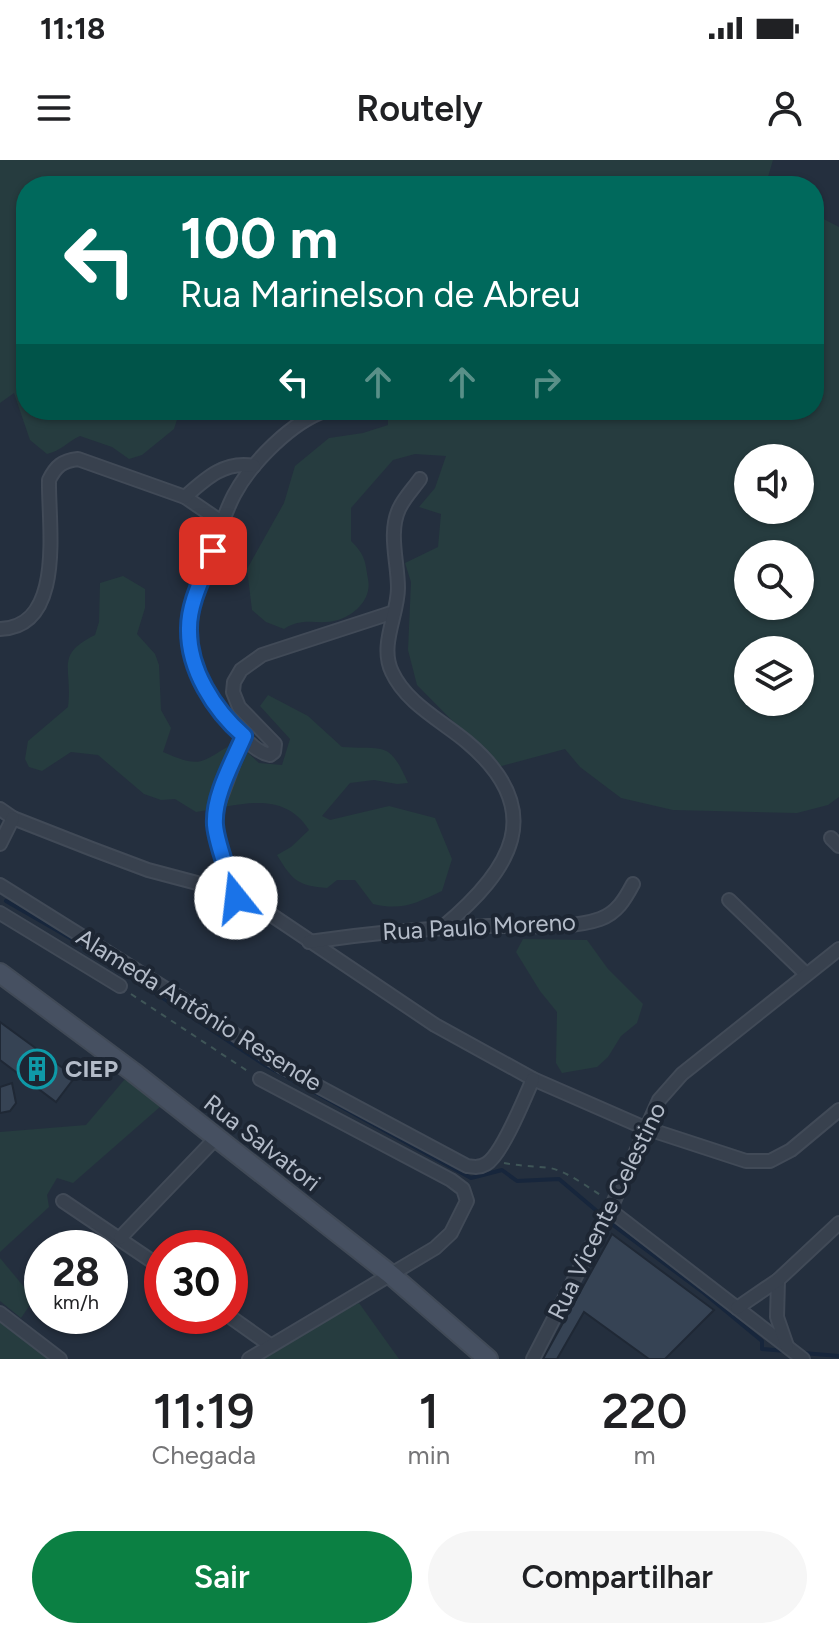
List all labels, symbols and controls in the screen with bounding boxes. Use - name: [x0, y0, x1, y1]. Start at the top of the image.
- text: 11:18: [40, 10, 105, 47]
- icon: menu: [32, 86, 76, 130]
- icon: person: [763, 86, 807, 130]
- text: Routely: [356, 87, 483, 130]
- text: 100 m: [180, 205, 338, 272]
- icon: left: [48, 208, 152, 312]
- text: Rua Marinelson de Abreu: [180, 273, 581, 316]
- icon: left: [272, 360, 316, 404]
- icon: ahead: [356, 360, 400, 404]
- icon: ahead: [440, 360, 484, 404]
- icon: right: [524, 360, 568, 404]
- map controls: [734, 444, 814, 716]
- button: sound: [734, 444, 814, 524]
- pin: [179, 517, 247, 585]
- icon: arrive: [191, 529, 235, 573]
- button: search: [734, 540, 814, 620]
- button: layers: [734, 636, 814, 716]
- position arrow: [194, 856, 278, 940]
- street label: Rua Paulo Moreno: [381, 907, 576, 946]
- street label: Alameda Antônio Resende: [71, 922, 327, 1097]
- building icon: CIEP: [16, 1048, 58, 1090]
- place label: CIEP: [65, 1054, 118, 1083]
- street label: Rua Salvatori: [198, 1088, 326, 1197]
- street label: Rua Vicente Celestino: [541, 1097, 672, 1324]
- speed limit sign: 30: [144, 1230, 248, 1334]
- text: 28: [52, 1248, 100, 1296]
- text: km/h: [53, 1290, 99, 1314]
- text: 11:19: [153, 1382, 254, 1440]
- text: 1: [419, 1382, 439, 1440]
- text: 220: [602, 1382, 687, 1440]
- text: Chegada: [152, 1439, 256, 1471]
- text: min: [408, 1439, 450, 1471]
- text: m: [634, 1439, 656, 1471]
- button: Sair: [32, 1531, 412, 1623]
- button: Compartilhar: [428, 1531, 807, 1623]

